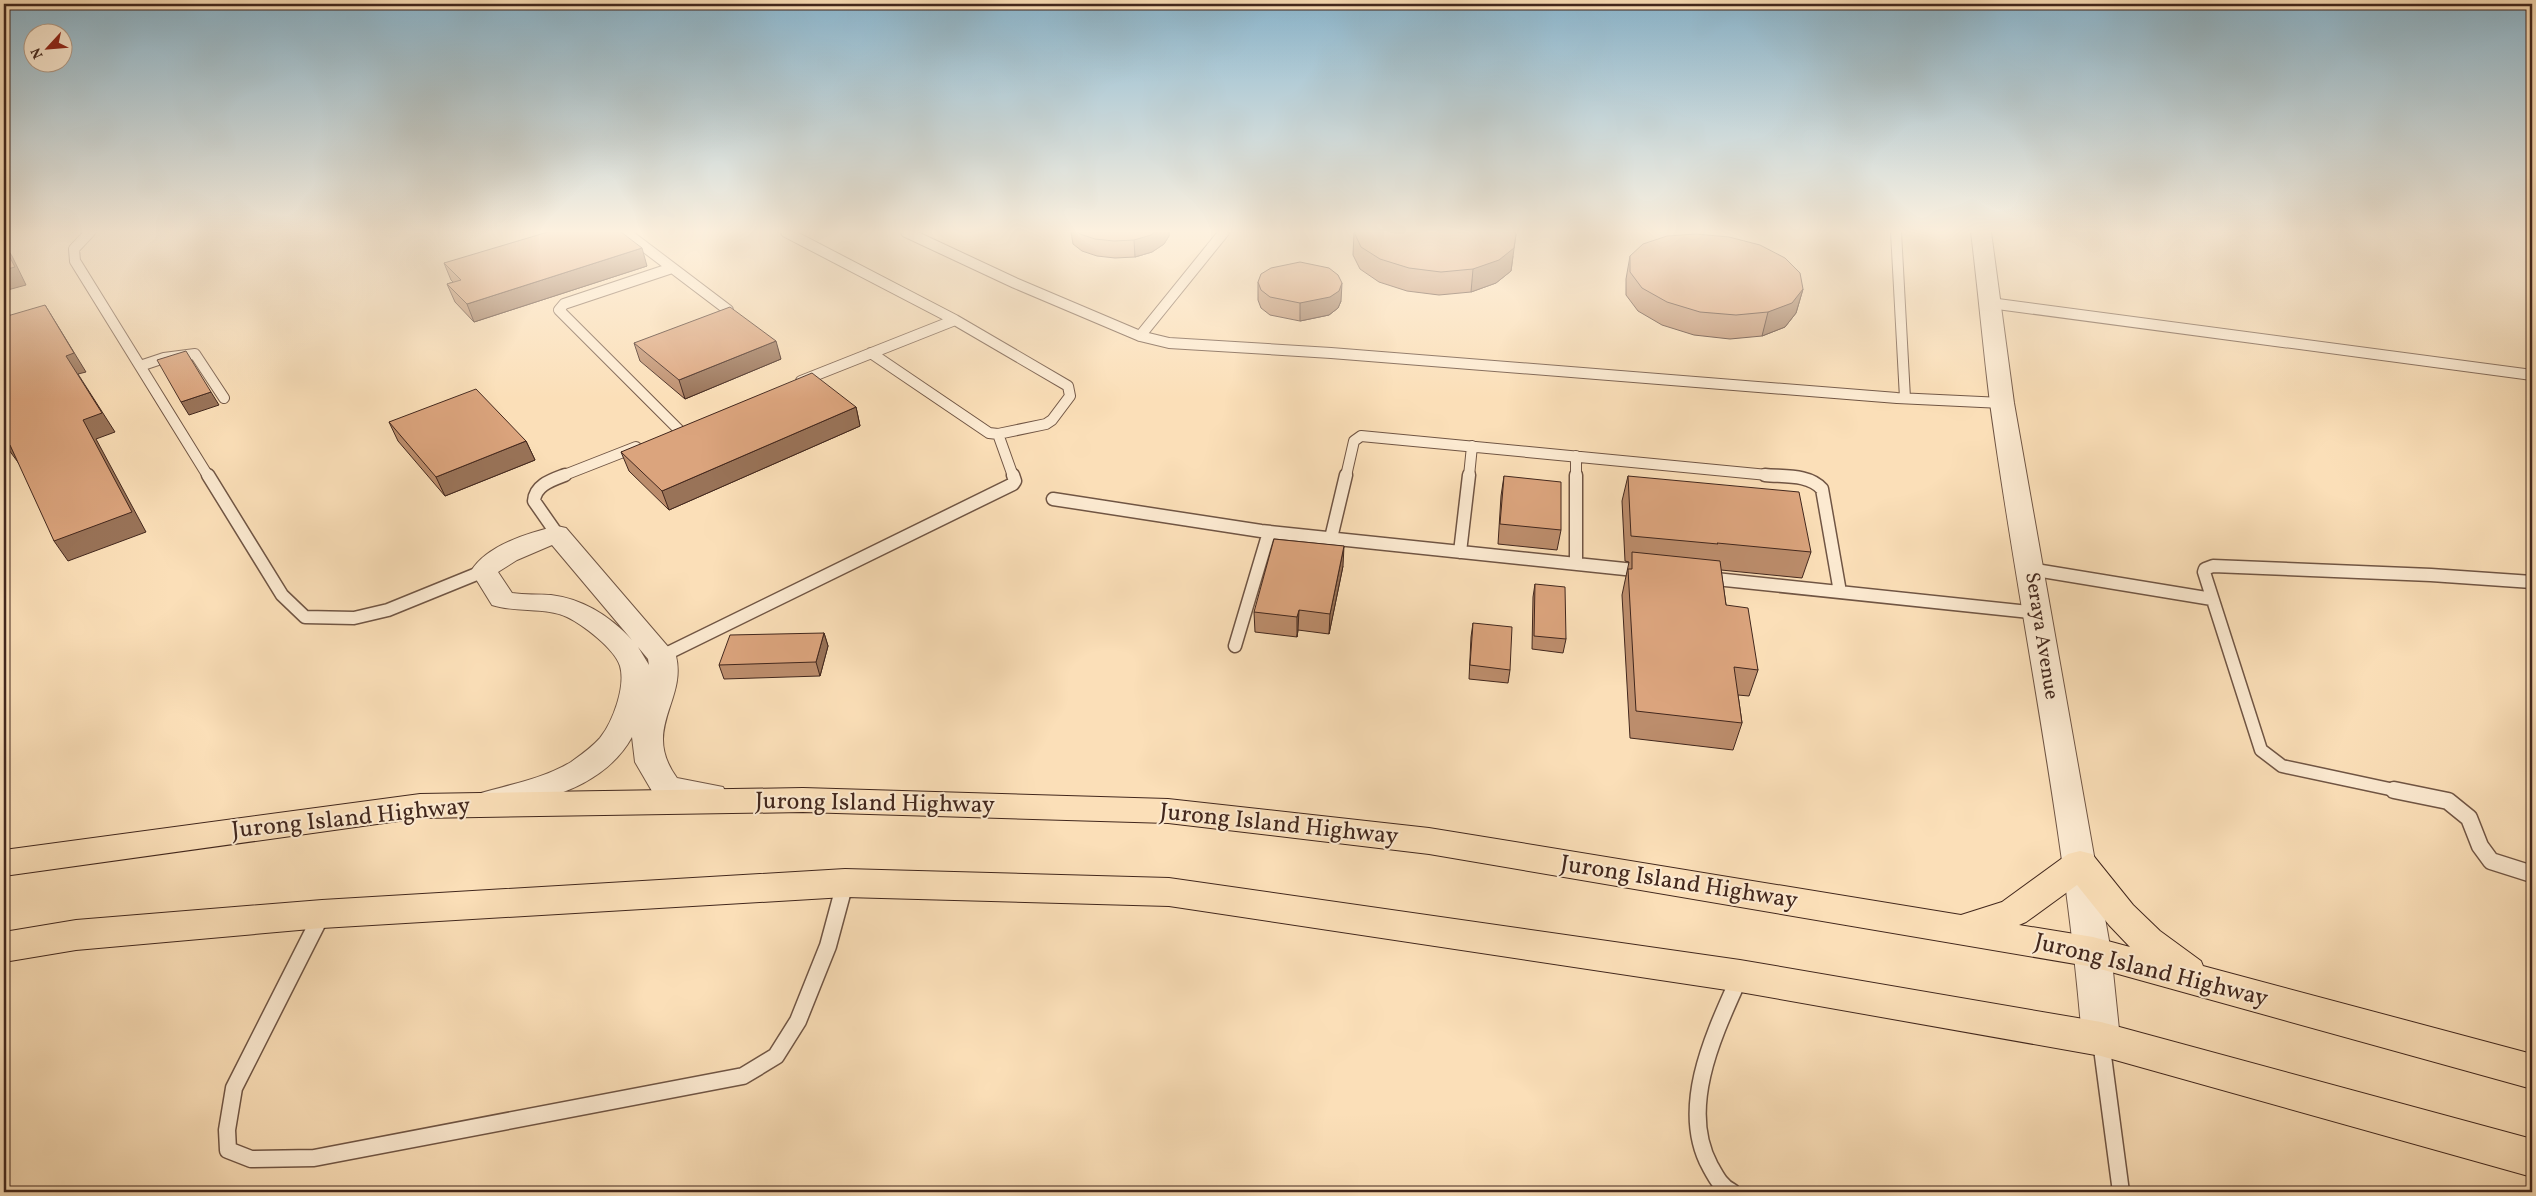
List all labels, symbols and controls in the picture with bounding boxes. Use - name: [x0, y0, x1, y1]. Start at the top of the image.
- north arrow: [22, 22, 72, 72]
- text: N: [27, 44, 48, 62]
- street label: Seraya Avenue: [2017, 570, 2065, 702]
- street label: Jurong Island Highway: [755, 785, 995, 823]
- street label: Jurong Island Highway: [230, 790, 472, 848]
- street label: Jurong Island Highway: [1158, 796, 1400, 854]
- street label: Jurong Island Highway: [1558, 847, 1800, 919]
- street label: Jurong Island Highway: [2030, 925, 2272, 1017]

